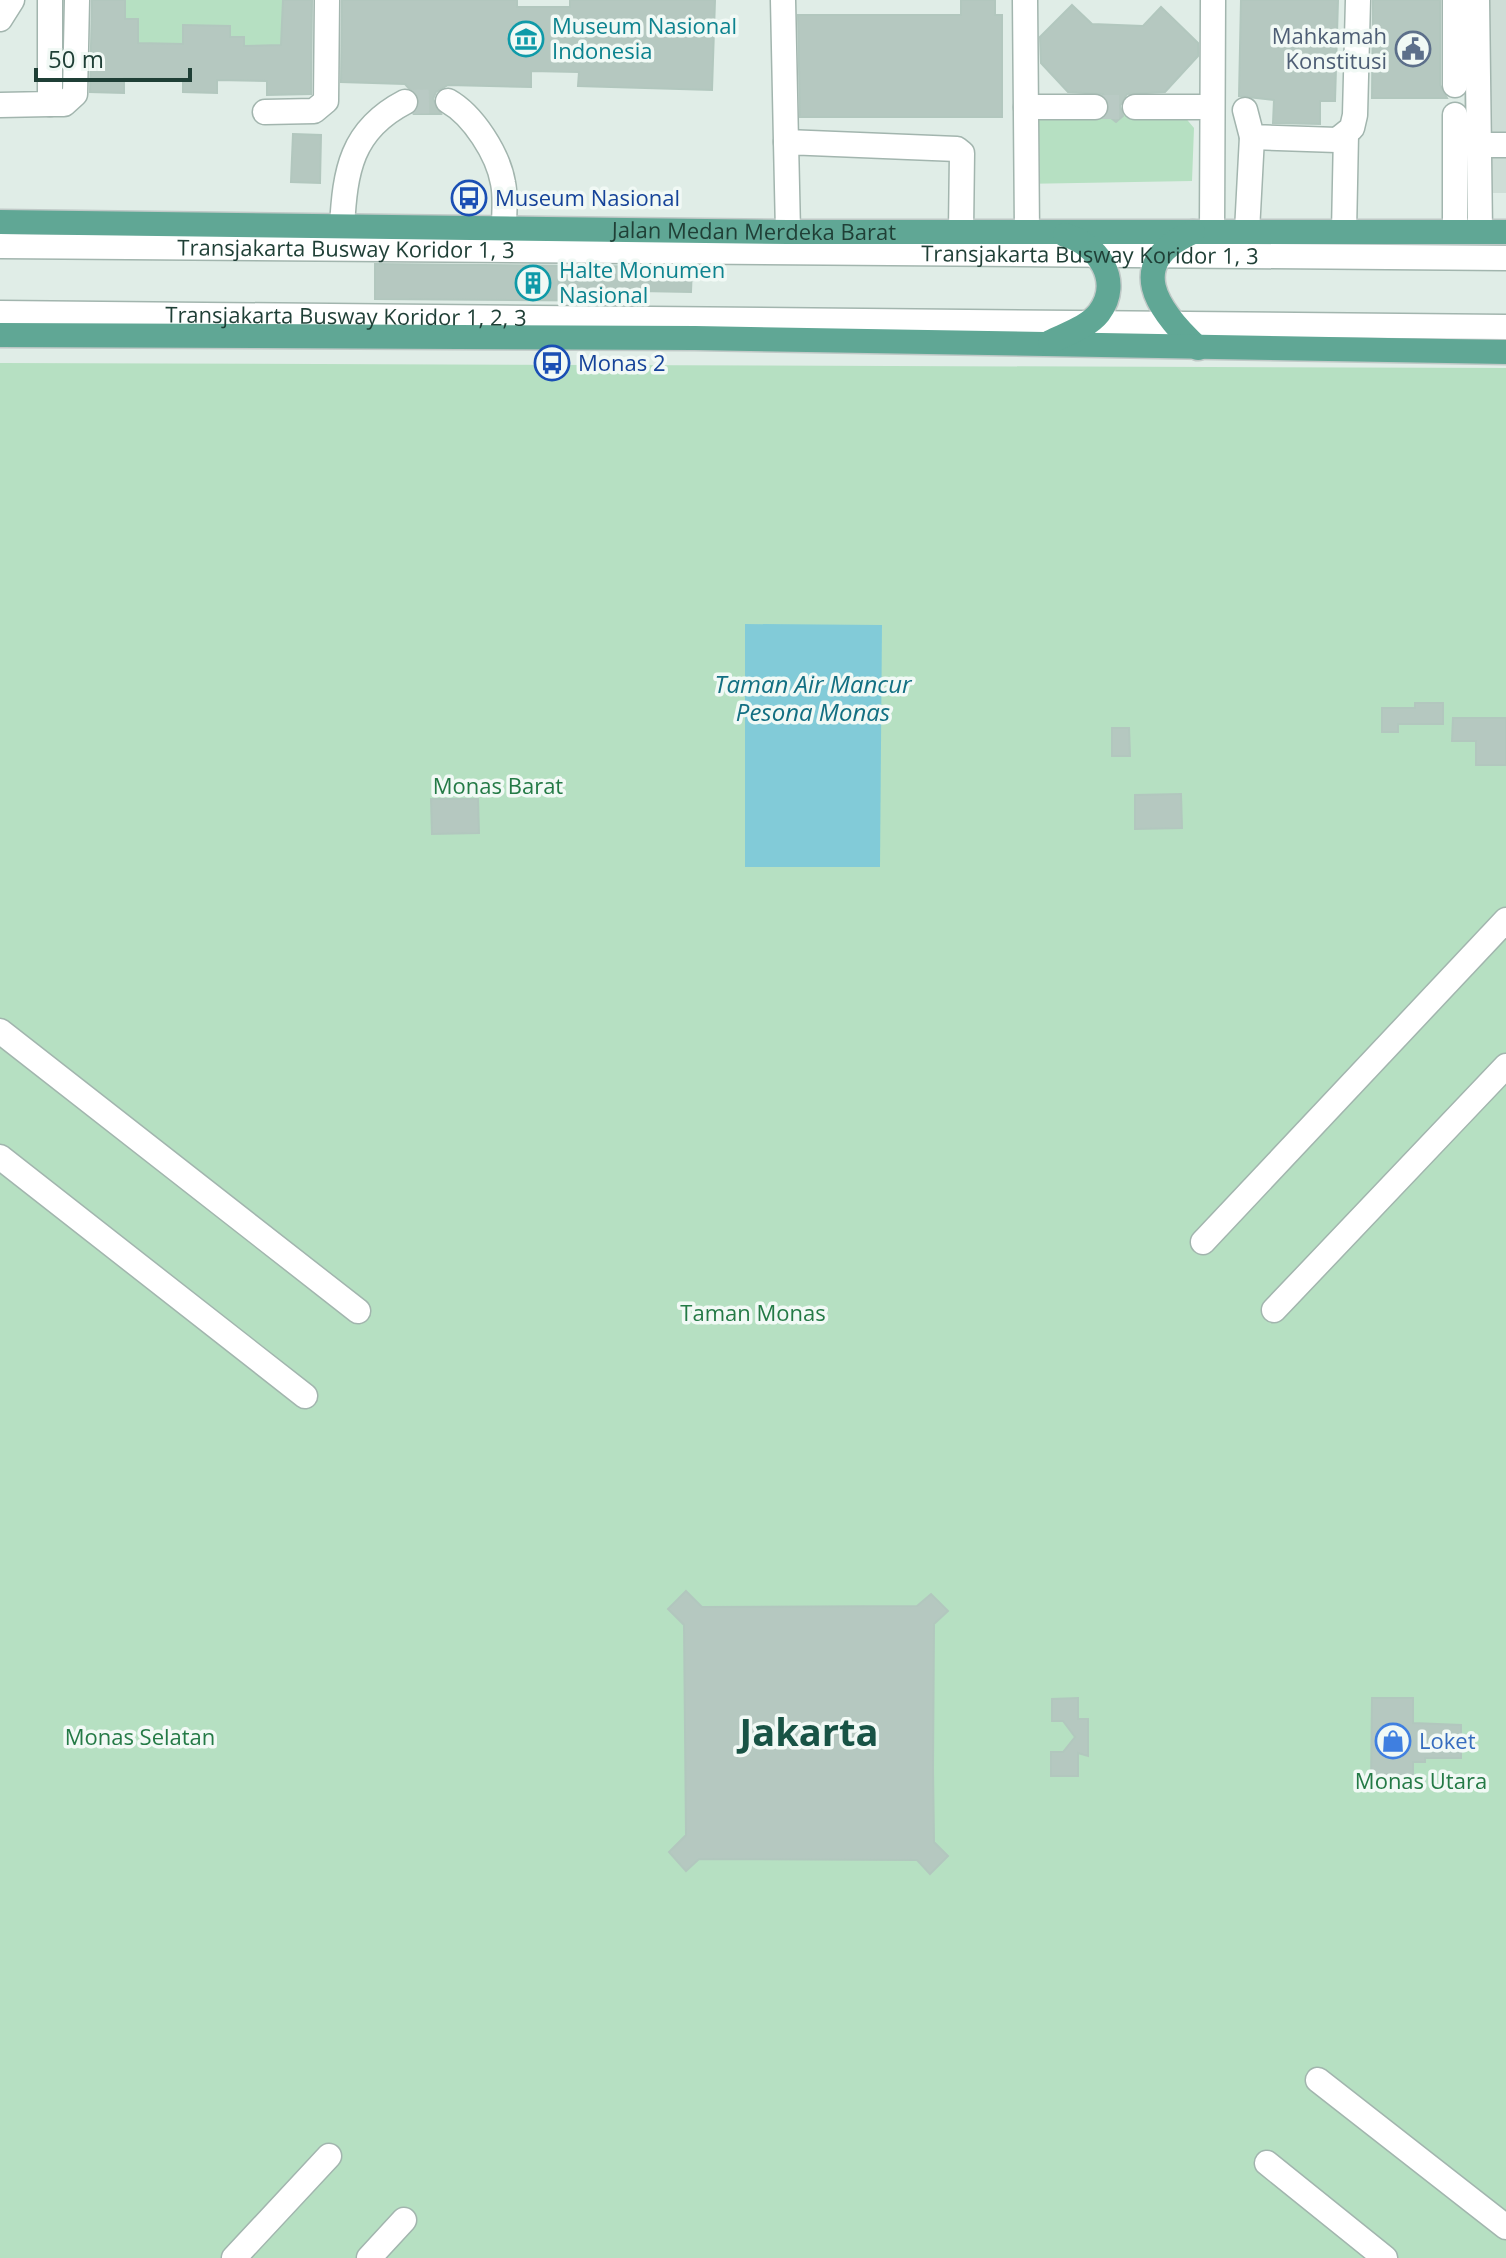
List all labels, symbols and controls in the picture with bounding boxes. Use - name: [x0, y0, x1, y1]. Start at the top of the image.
- place label: Museum Nasional Indonesia: [552, 10, 737, 65]
- museum icon: Museum Nasional Indonesia: [507, 20, 545, 58]
- place label: Mahkamah Konstitusi: [1272, 20, 1387, 75]
- public building icon: Mahkamah Konstitusi: [1394, 30, 1432, 68]
- scale bar: [36, 32, 190, 82]
- text: 50 m: [48, 42, 104, 75]
- bus stop icon: Museum Nasional: [450, 179, 488, 217]
- place label: Museum Nasional: [495, 182, 680, 212]
- street label: Jalan Medan Merdeka Barat: [610, 214, 896, 246]
- street label: Transjakarta Busway Koridor 1, 3: [177, 231, 515, 264]
- street label: Transjakarta Busway Koridor 1, 3: [921, 237, 1259, 270]
- place label: Halte Monumen Nasional: [559, 254, 725, 309]
- building icon: Halte Monumen Nasional: [514, 264, 552, 302]
- street label: Transjakarta Busway Koridor 1, 2, 3: [165, 299, 527, 332]
- bus stop icon: Monas 2: [533, 344, 571, 382]
- place label: Monas 2: [578, 347, 666, 377]
- water label: Taman Air Mancur Pesona Monas: [715, 667, 913, 728]
- park label: Monas Barat: [433, 770, 563, 800]
- park label: Taman Monas: [680, 1297, 826, 1327]
- district label: Jakarta: [737, 1705, 878, 1757]
- park label: Monas Selatan: [65, 1721, 215, 1751]
- shop icon: Loket: [1374, 1722, 1412, 1760]
- place label: Loket: [1419, 1725, 1476, 1755]
- park label: Monas Utara: [1355, 1765, 1487, 1795]

